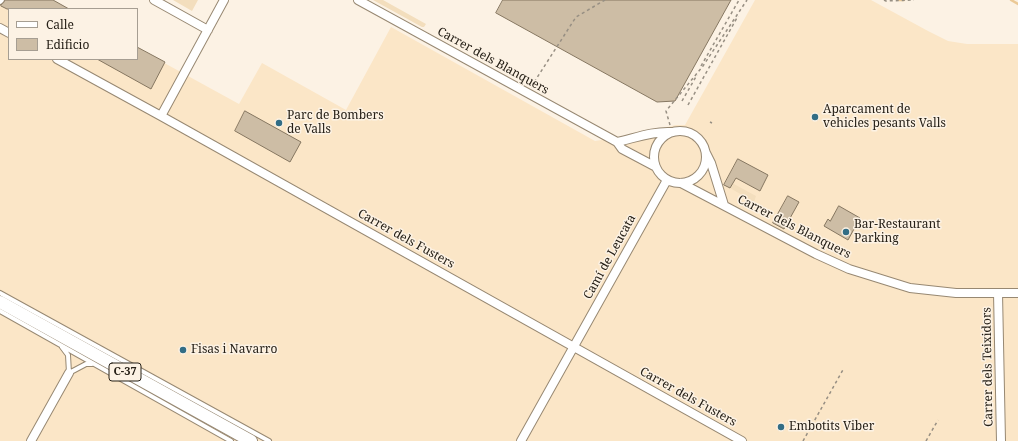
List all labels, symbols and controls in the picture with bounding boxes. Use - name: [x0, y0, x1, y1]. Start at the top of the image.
- legend: [8, 8, 138, 60]
- text: Calle: [46, 16, 74, 33]
- street label: Carrer dels Blanquers: [435, 24, 551, 98]
- text: Edificio: [46, 36, 89, 53]
- place label: Aparcament de vehicles pesants Valls: [823, 103, 946, 131]
- place label: Parc de Bombers de Valls: [287, 109, 384, 137]
- marker: Aparcament de vehicles pesants Valls: [810, 112, 820, 122]
- marker: Parc de Bombers de Valls: [274, 118, 284, 128]
- street label: Carrer dels Blanquers: [735, 192, 853, 262]
- street label: Carrer dels Fusters: [355, 206, 457, 272]
- street label: Camí de Leucata: [581, 212, 639, 302]
- place label: Bar-Restaurant Parking: [854, 218, 940, 246]
- marker: Bar-Restaurant Parking: [841, 227, 851, 237]
- street label: Carrer dels Teixidors: [980, 307, 996, 427]
- place label: Fisas i Navarro: [191, 343, 277, 357]
- marker: Fisas i Navarro: [178, 345, 188, 355]
- road number: C-37: [109, 363, 141, 381]
- street label: Carrer dels Fusters: [637, 364, 739, 430]
- place label: Embotits Viber: [789, 420, 874, 434]
- marker: Embotits Viber: [776, 422, 786, 432]

